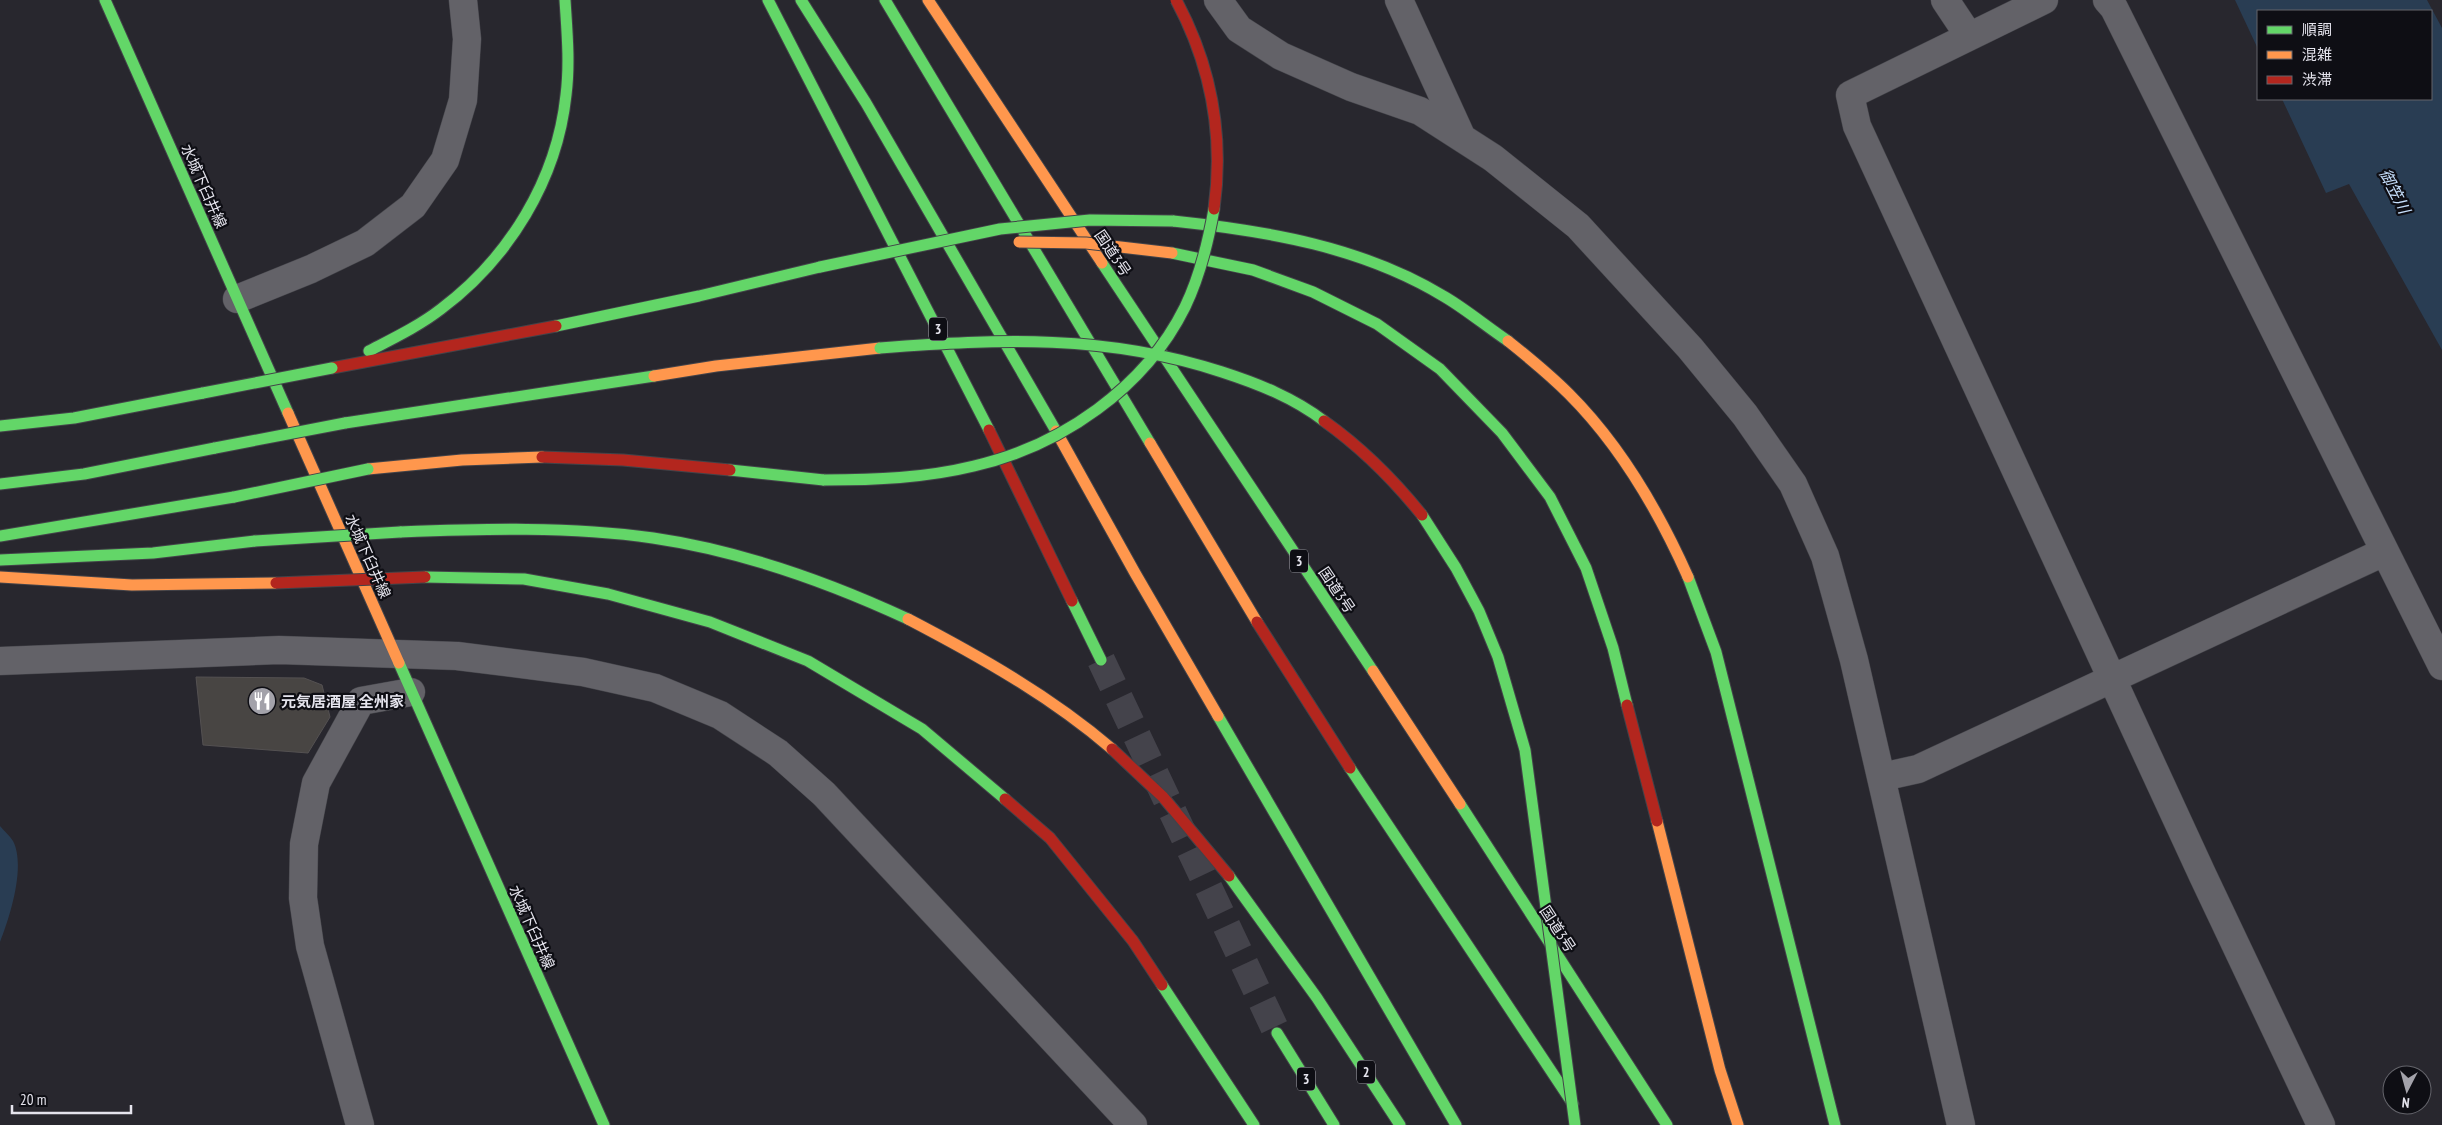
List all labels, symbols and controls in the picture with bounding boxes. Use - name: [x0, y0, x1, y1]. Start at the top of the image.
- legend: [2257, 10, 2432, 100]
- text: 順調: [2302, 20, 2332, 39]
- text: 混雑: [2302, 45, 2332, 64]
- text: 渋滞: [2302, 70, 2332, 89]
- street label: 水城下臼井線: [177, 141, 231, 231]
- water label: 御笠川: [2375, 165, 2416, 219]
- street label: 国道3号: [1091, 226, 1135, 280]
- road number: 3: [929, 318, 947, 340]
- street label: 水城下臼井線: [341, 511, 395, 601]
- road number: 3: [1290, 550, 1308, 572]
- street label: 国道3号: [1315, 563, 1359, 617]
- restaurant icon: 元気居酒屋 全州家: [247, 686, 277, 716]
- place label: 元気居酒屋 全州家: [281, 692, 404, 711]
- street label: 水城下臼井線: [505, 882, 559, 972]
- street label: 国道3号: [1536, 902, 1580, 956]
- road number: 2: [1357, 1060, 1375, 1084]
- north arrow: [2382, 1065, 2432, 1115]
- road number: 3: [1297, 1068, 1315, 1090]
- scale bar: [12, 1082, 131, 1114]
- text: 20 m: [20, 1090, 46, 1109]
- text: N: [2401, 1094, 2410, 1112]

